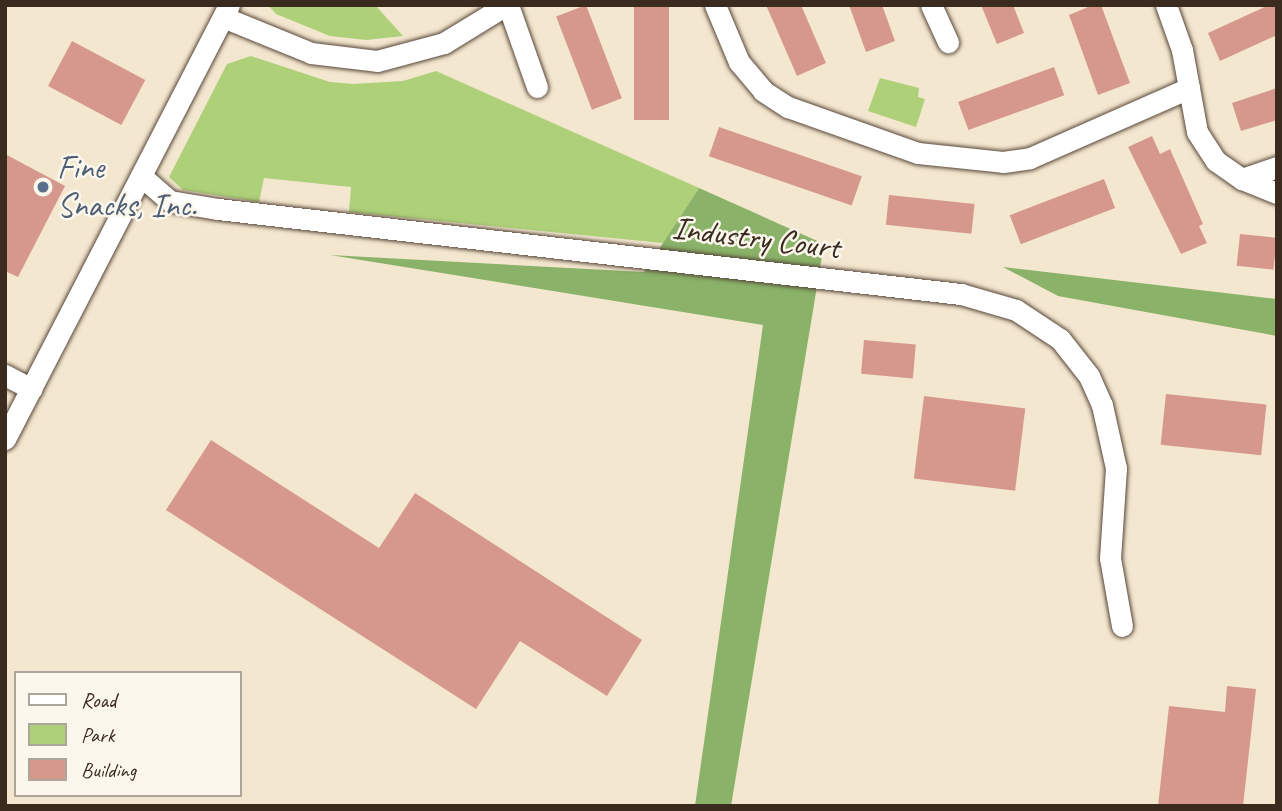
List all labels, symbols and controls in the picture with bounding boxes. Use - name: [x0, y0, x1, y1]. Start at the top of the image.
- place label: Fine Snacks, Inc.: [57, 148, 197, 226]
- marker: Fine Snacks, Inc.: [35, 179, 51, 195]
- street label: Industry Court: [670, 208, 842, 268]
- legend: [14, 671, 242, 797]
- text: Road: [81, 687, 116, 713]
- text: Park: [81, 722, 114, 748]
- text: Building: [81, 757, 136, 783]

